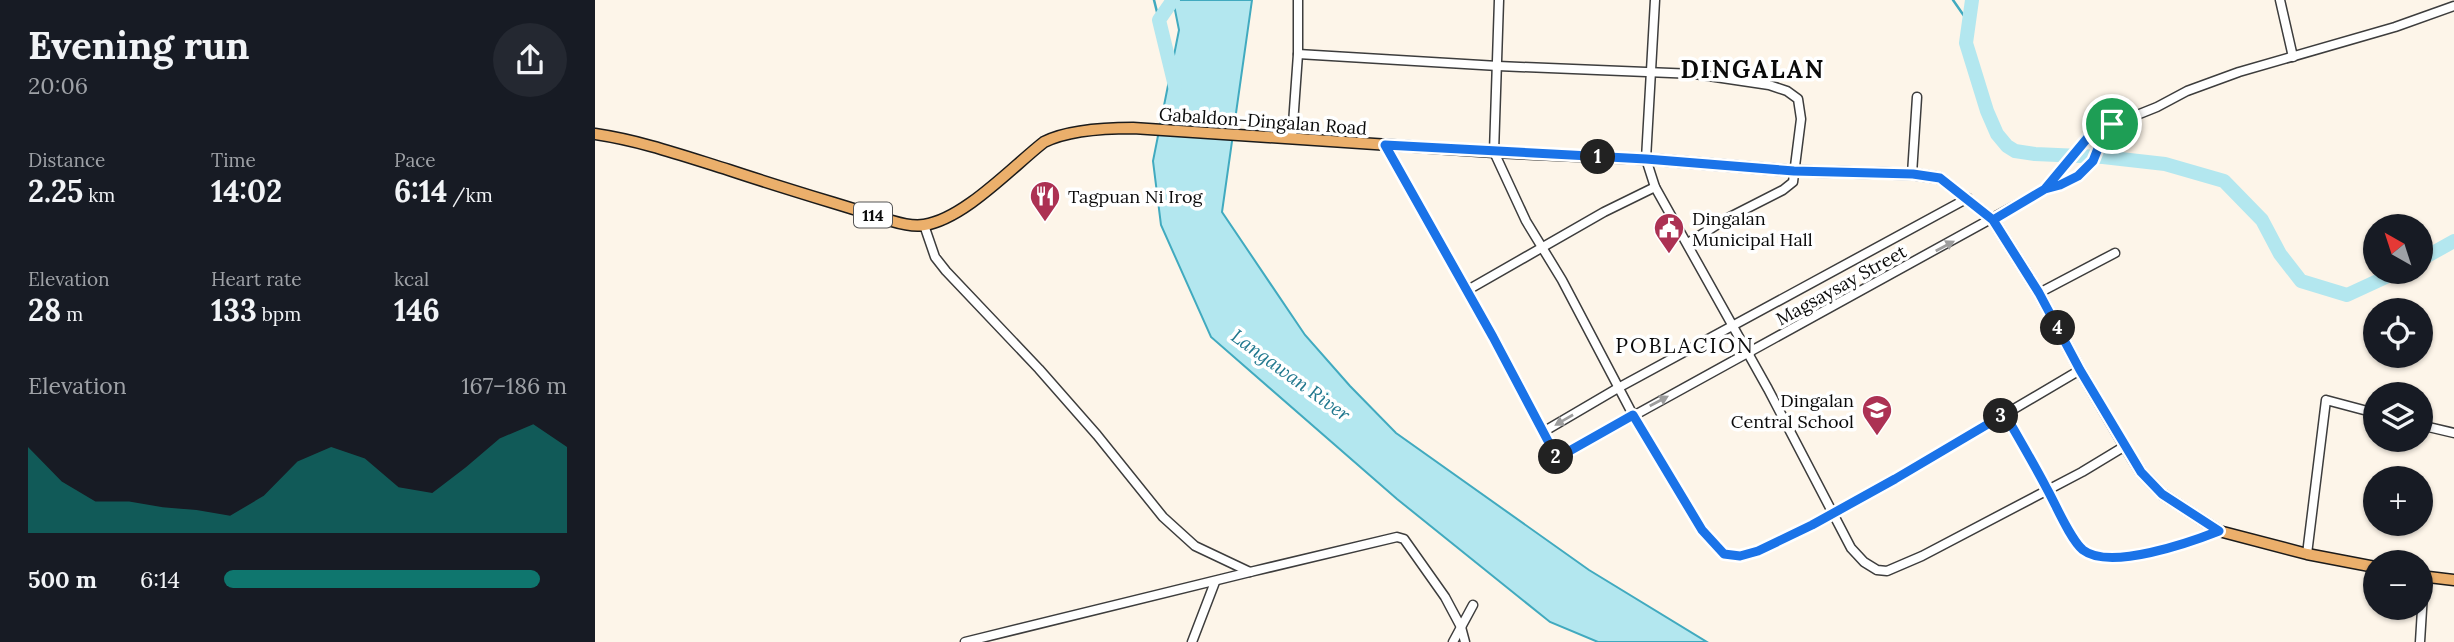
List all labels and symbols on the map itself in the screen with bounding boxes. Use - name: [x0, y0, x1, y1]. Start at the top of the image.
- district label: DINGALAN: [1681, 54, 1825, 85]
- pin: [2082, 94, 2142, 154]
- street label: Gabaldon-Dingalan Road: [1158, 102, 1368, 140]
- pin: 1: [1581, 140, 1615, 174]
- restaurant icon: Tagpuan Ni Irog: [1028, 179, 1062, 223]
- place label: Tagpuan Ni Irog: [1068, 185, 1203, 208]
- road number: 114: [854, 202, 892, 228]
- place label: Dingalan Municipal Hall: [1692, 207, 1813, 251]
- public building icon: Dingalan Municipal Hall: [1652, 211, 1686, 255]
- north arrow: [2363, 214, 2433, 284]
- street label: Magsaysay Street: [1772, 240, 1910, 330]
- one-way arrow: [1935, 240, 1955, 252]
- pin: 4: [2041, 310, 2075, 346]
- water label: Langawan River: [1227, 324, 1356, 426]
- district label: POBLACION: [1615, 332, 1755, 359]
- place label: Dingalan Central School: [1731, 389, 1854, 433]
- school or university icon: Dingalan Central School: [1860, 393, 1894, 437]
- one-way arrow: [1649, 395, 1669, 407]
- pin: 3: [1983, 398, 2019, 434]
- one-way arrow: [1555, 414, 1574, 426]
- pin: 2: [1539, 440, 1573, 475]

